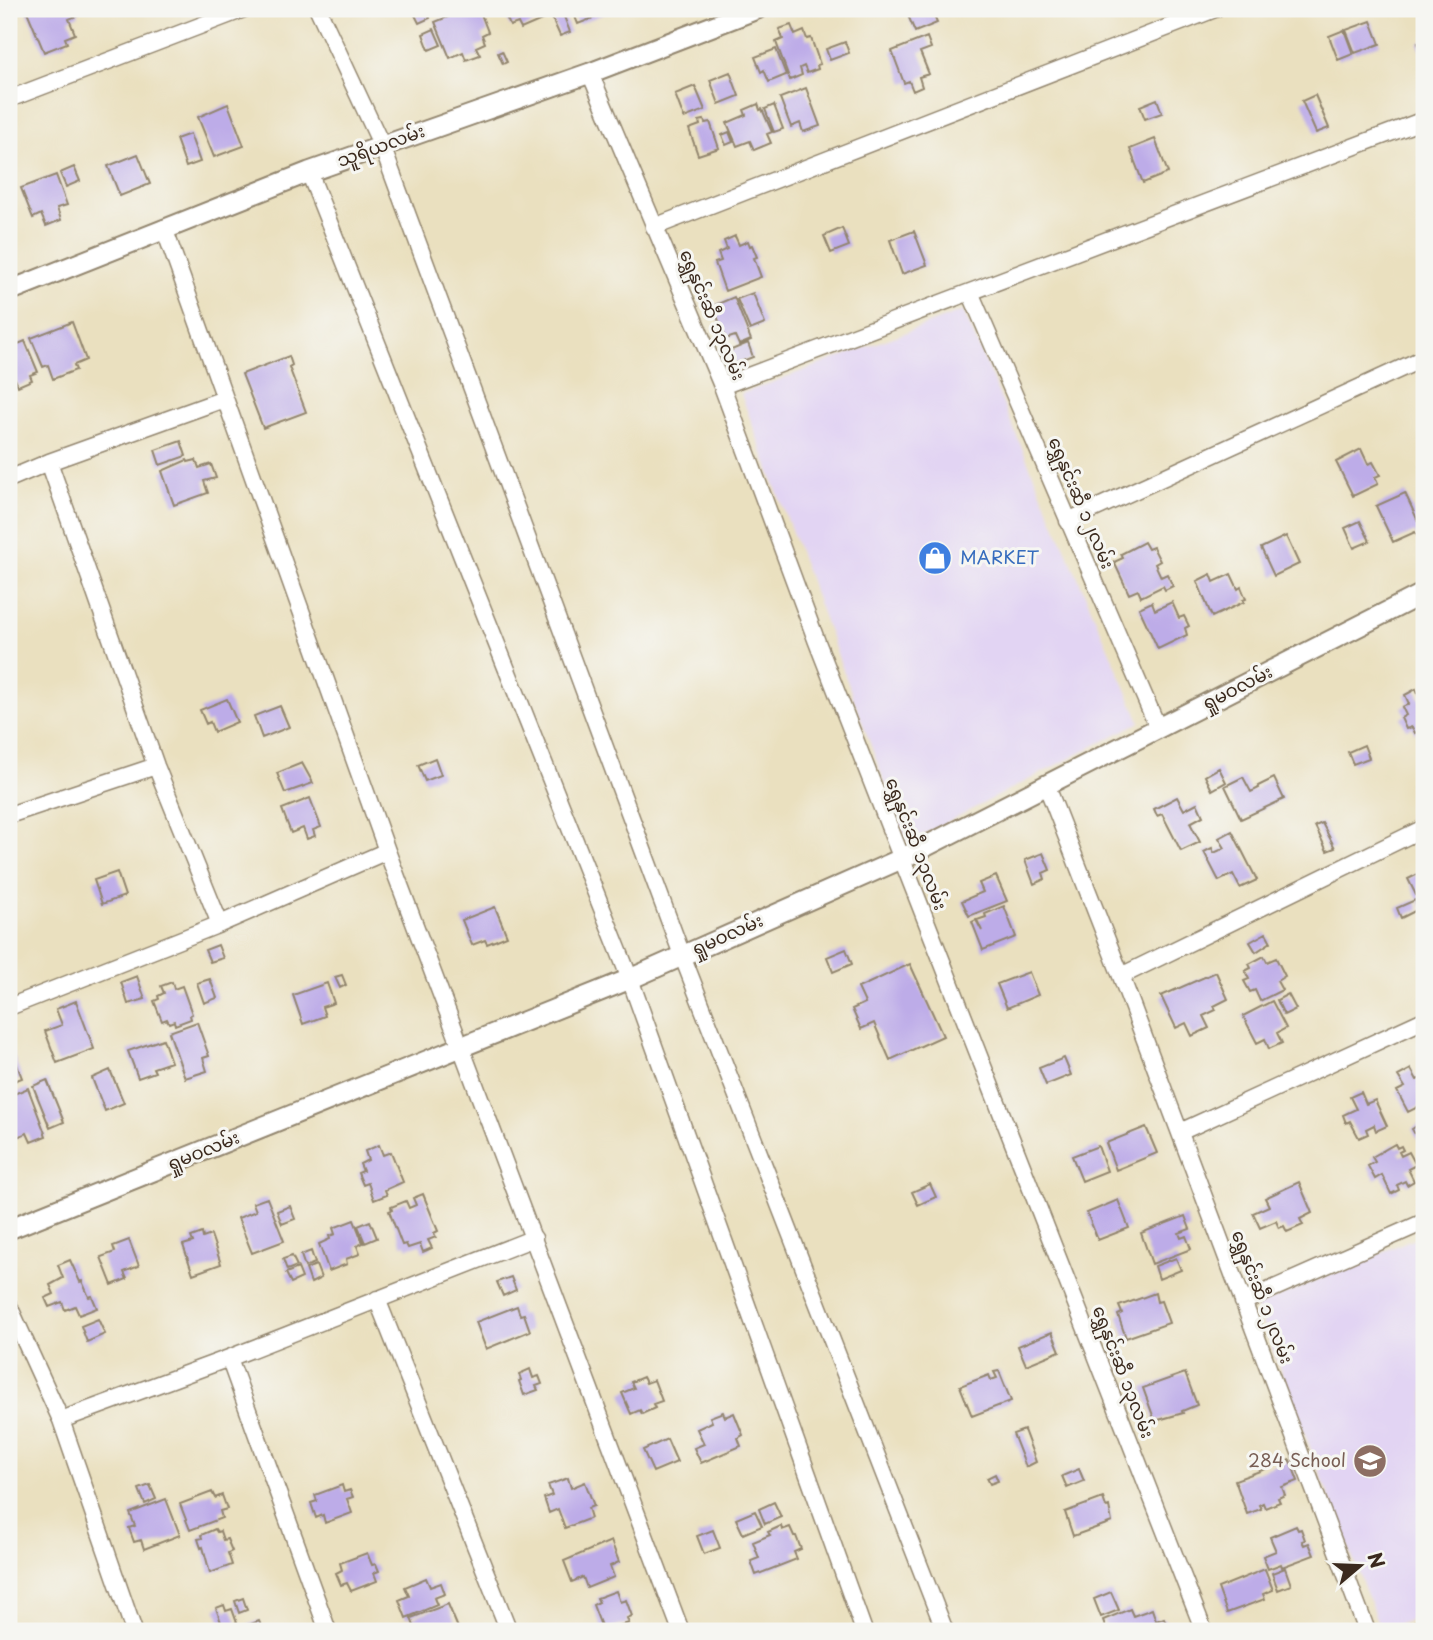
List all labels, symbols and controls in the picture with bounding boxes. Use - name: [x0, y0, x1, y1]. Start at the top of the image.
- street label: သူရိယလမ်း: [333, 116, 429, 176]
- street label: ရွှေနှင်းဆီ ၁၃လမ်း: [671, 245, 753, 385]
- street label: ရွှေနှင်းဆီ ၁၂လမ်း: [1040, 432, 1122, 574]
- shop icon: MARKET: [916, 539, 954, 577]
- place label: MARKET: [960, 543, 1040, 570]
- street label: ရှုမဝလမ်း: [1196, 657, 1278, 719]
- street label: ရွှေနှင်းဆီ ၁၃လမ်း: [877, 773, 955, 915]
- street label: ရှုမဝလမ်း: [686, 906, 768, 964]
- street label: ရှုမဝလမ်း: [162, 1123, 244, 1179]
- street label: ရွှေနှင်းဆီ ၁၂လမ်း: [1223, 1226, 1301, 1368]
- street label: ရွှေနှင်းဆီ ၁၃လမ်း: [1084, 1301, 1162, 1443]
- school or university icon: 284 School: [1351, 1442, 1389, 1480]
- place label: 284 School: [1248, 1446, 1346, 1473]
- north arrow: [1324, 1532, 1394, 1602]
- text: N: [1361, 1548, 1393, 1572]

